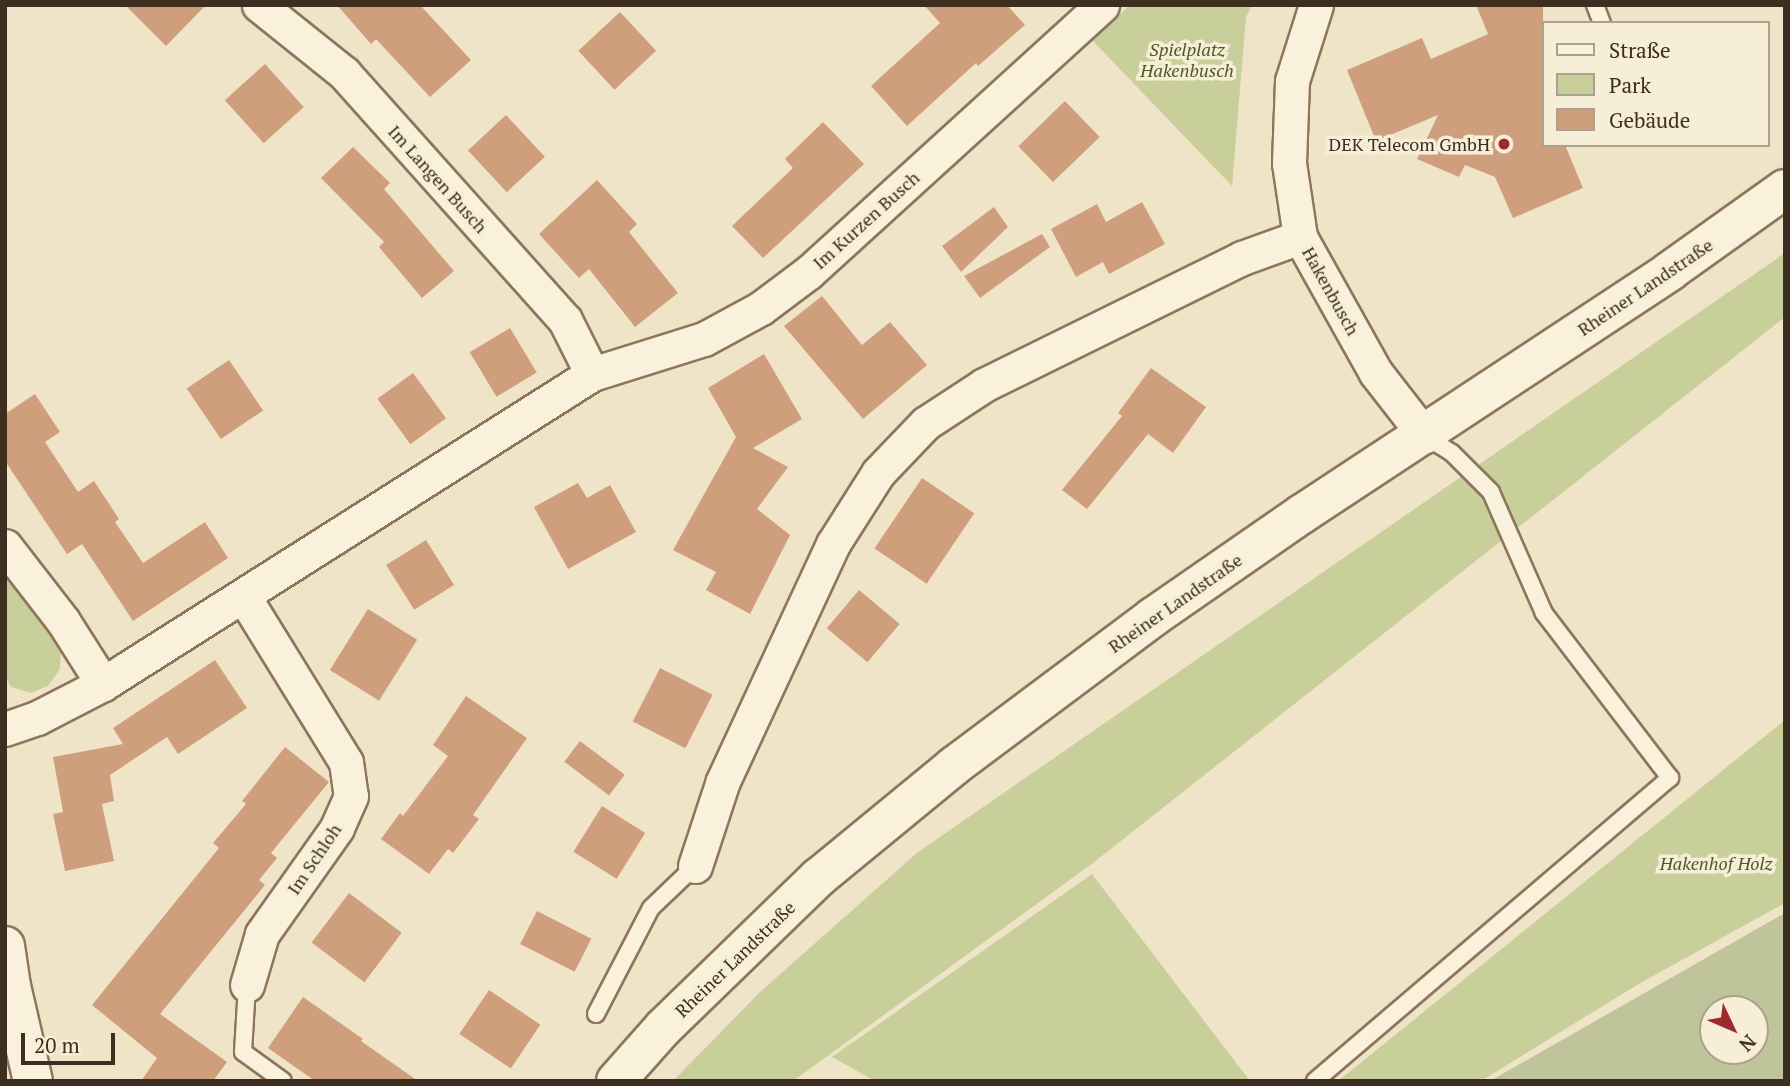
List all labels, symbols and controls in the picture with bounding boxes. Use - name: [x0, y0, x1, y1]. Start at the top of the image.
- legend: [1542, 21, 1769, 147]
- text: Straße: [1609, 36, 1671, 64]
- park label: Spielplatz Hakenbusch: [1140, 39, 1234, 82]
- text: Park: [1609, 71, 1651, 99]
- text: Gebäude: [1609, 106, 1690, 134]
- street label: Im Langen Busch: [384, 121, 492, 237]
- place label: DEK Telecom GmbH: [1328, 133, 1490, 155]
- marker: DEK Telecom GmbH: [1496, 136, 1512, 152]
- street label: Im Kurzen Busch: [808, 166, 924, 274]
- street label: Rheiner Landstraße: [1573, 234, 1717, 340]
- street label: Hakenbusch: [1298, 243, 1364, 339]
- street label: Rheiner Landstraße: [1104, 549, 1246, 657]
- street label: Im Schloh: [282, 819, 346, 899]
- park label: Hakenhof Holz: [1660, 852, 1772, 874]
- street label: Rheiner Landstraße: [671, 896, 799, 1022]
- north arrow: [1699, 995, 1769, 1065]
- scale bar: [24, 1020, 119, 1064]
- text: N: [1734, 1030, 1762, 1057]
- text: 20 m: [34, 1031, 80, 1059]

